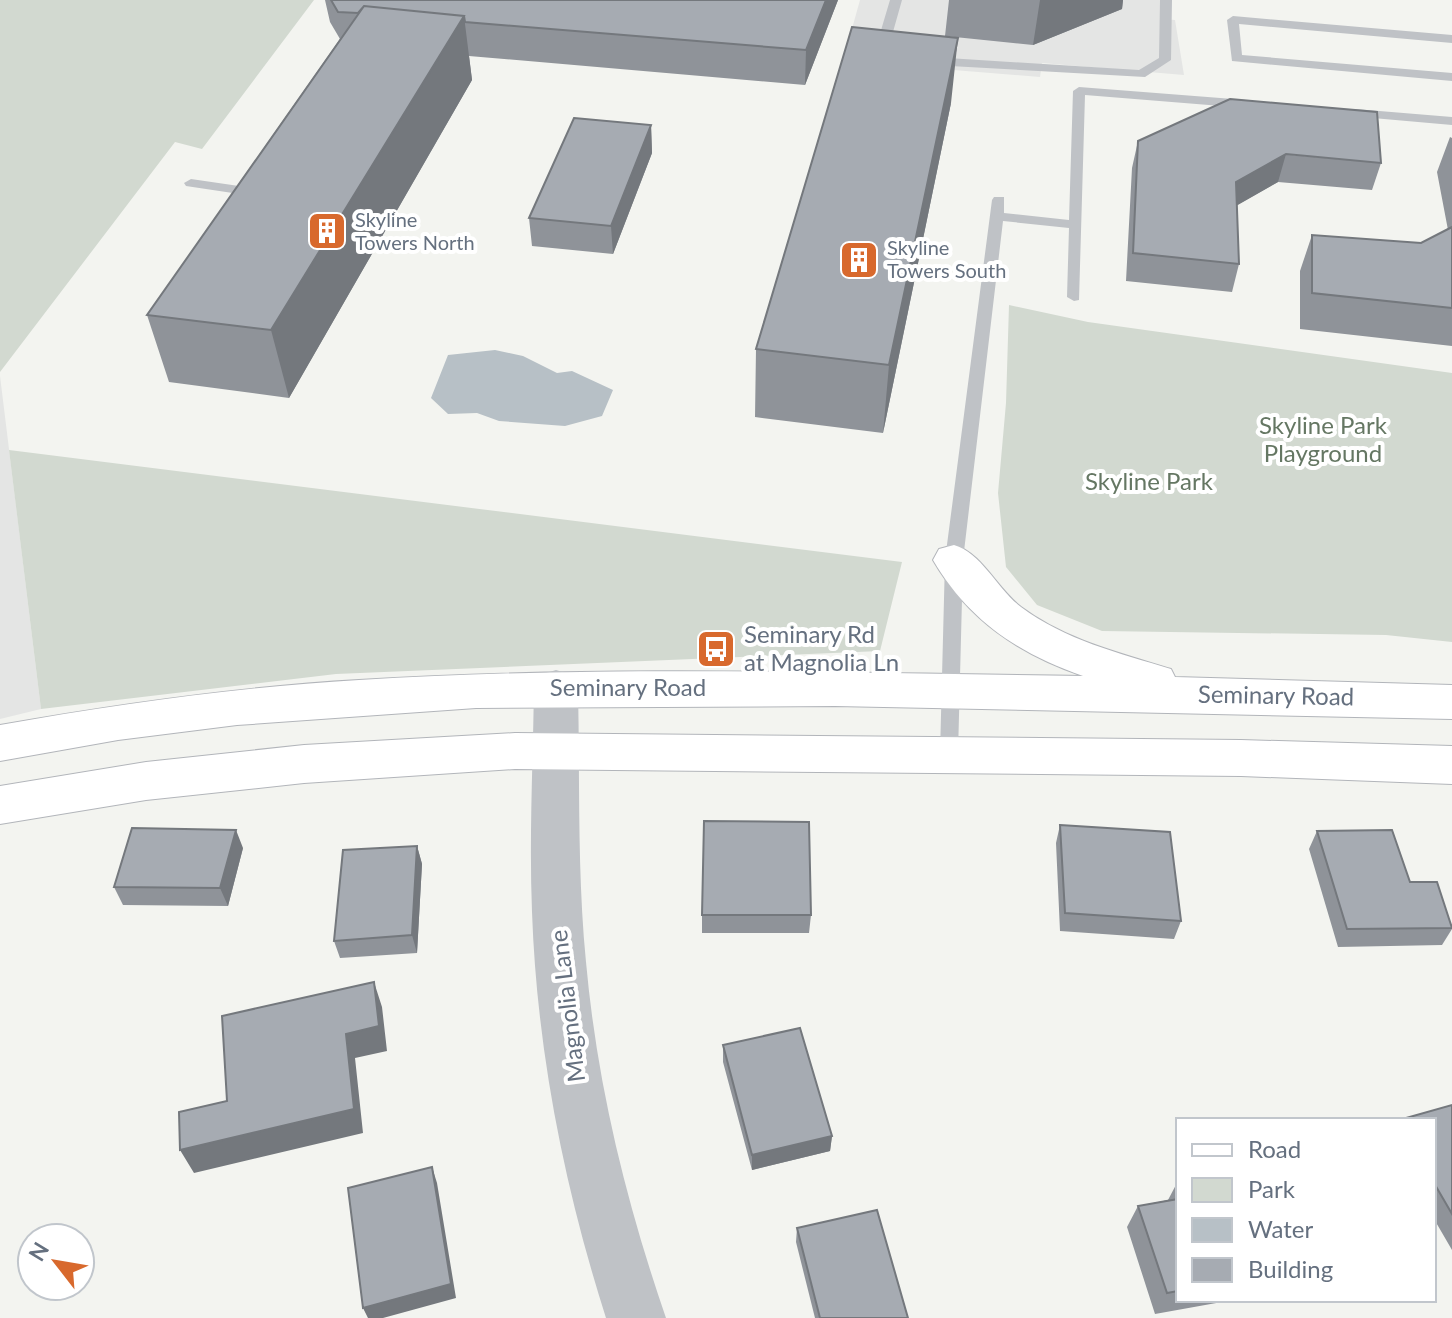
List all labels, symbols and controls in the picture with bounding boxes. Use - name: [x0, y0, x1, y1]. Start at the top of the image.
- place label: Skyline Towers North: [355, 207, 475, 254]
- building icon: Skyline Towers North: [306, 210, 348, 252]
- place label: Skyline Towers South: [887, 235, 1006, 282]
- building icon: Skyline Towers South: [838, 239, 880, 281]
- park label: Skyline Park Playground: [1259, 410, 1388, 467]
- park label: Skyline Park: [1085, 466, 1214, 495]
- place label: Seminary Rd at Magnolia Ln: [744, 619, 899, 676]
- bus stop icon: Seminary Rd at Magnolia Ln: [695, 628, 737, 670]
- street label: Seminary Road: [550, 672, 706, 701]
- street label: Seminary Road: [1198, 679, 1354, 710]
- street label: Magnolia Lane: [543, 928, 590, 1084]
- legend: [1176, 1118, 1436, 1302]
- text: Road: [1248, 1134, 1301, 1163]
- text: Park: [1248, 1174, 1296, 1203]
- text: Water: [1248, 1214, 1313, 1243]
- north arrow: [16, 1222, 96, 1302]
- text: N: [22, 1237, 54, 1266]
- text: Building: [1248, 1254, 1333, 1283]

